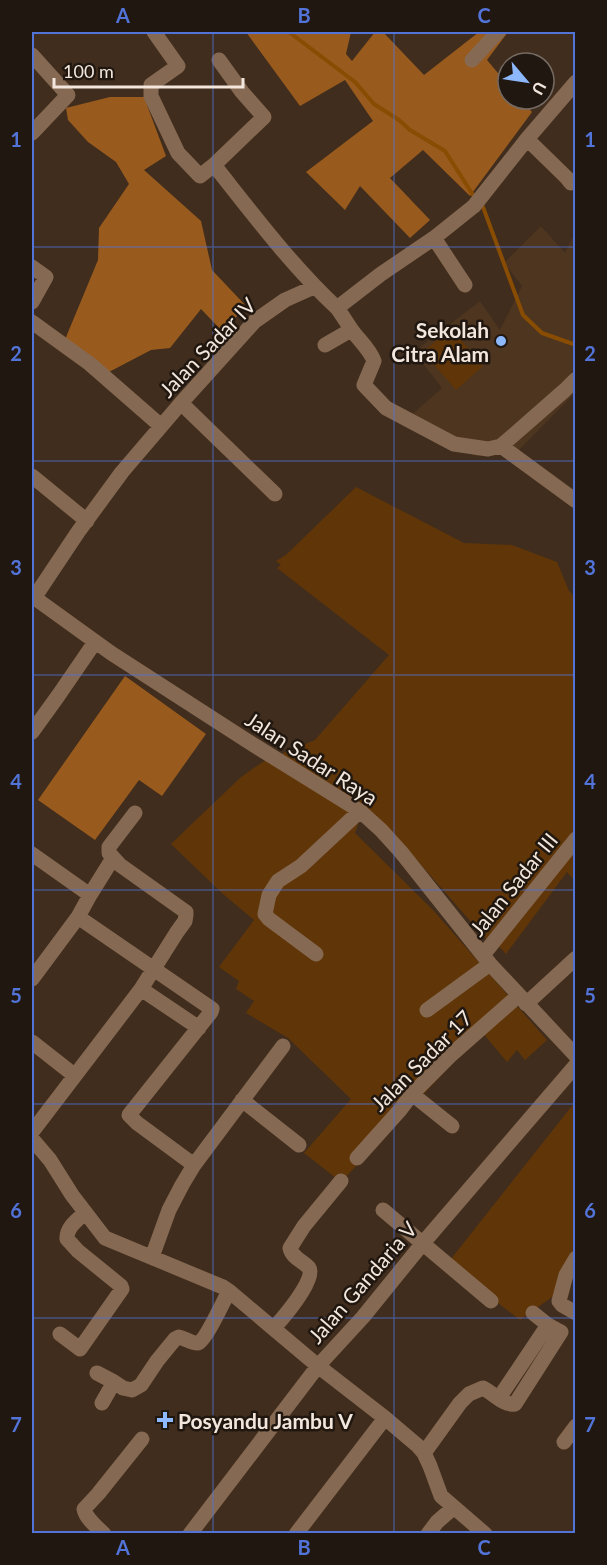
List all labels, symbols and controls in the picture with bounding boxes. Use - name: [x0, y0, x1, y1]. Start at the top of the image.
- text: A: [115, 3, 130, 27]
- text: B: [297, 3, 311, 27]
- text: C: [477, 3, 491, 27]
- scale bar: [54, 51, 243, 89]
- north arrow: [496, 51, 556, 111]
- text: 100 m: [63, 60, 114, 82]
- text: U: [528, 79, 551, 98]
- text: 1: [10, 127, 22, 151]
- text: 1: [584, 127, 596, 151]
- street label: Jalan Sadar IV: [154, 292, 261, 402]
- place label: Sekolah Citra Alam: [391, 317, 489, 366]
- marker: Sekolah Citra Alam: [494, 334, 508, 348]
- text: 2: [10, 341, 22, 365]
- text: 2: [584, 341, 596, 365]
- text: 3: [10, 555, 22, 579]
- text: 3: [584, 555, 596, 579]
- street label: Jalan Sadar Raya: [241, 706, 383, 810]
- text: 4: [10, 769, 22, 793]
- text: 4: [584, 769, 596, 793]
- street label: Jalan Sadar III: [464, 827, 562, 941]
- text: 5: [10, 983, 22, 1007]
- text: 5: [584, 983, 596, 1007]
- street label: Jalan Sadar 17: [365, 1004, 477, 1116]
- text: 6: [10, 1198, 22, 1222]
- text: 6: [584, 1198, 596, 1222]
- street label: Jalan Gandaria V: [302, 1215, 422, 1348]
- place label: Posyandu Jambu V: [178, 1408, 353, 1433]
- marker: Posyandu Jambu V: [156, 1411, 174, 1429]
- text: 7: [10, 1412, 22, 1436]
- text: 7: [584, 1412, 596, 1436]
- text: A: [115, 1535, 130, 1559]
- text: B: [297, 1535, 311, 1559]
- text: C: [477, 1535, 491, 1559]

